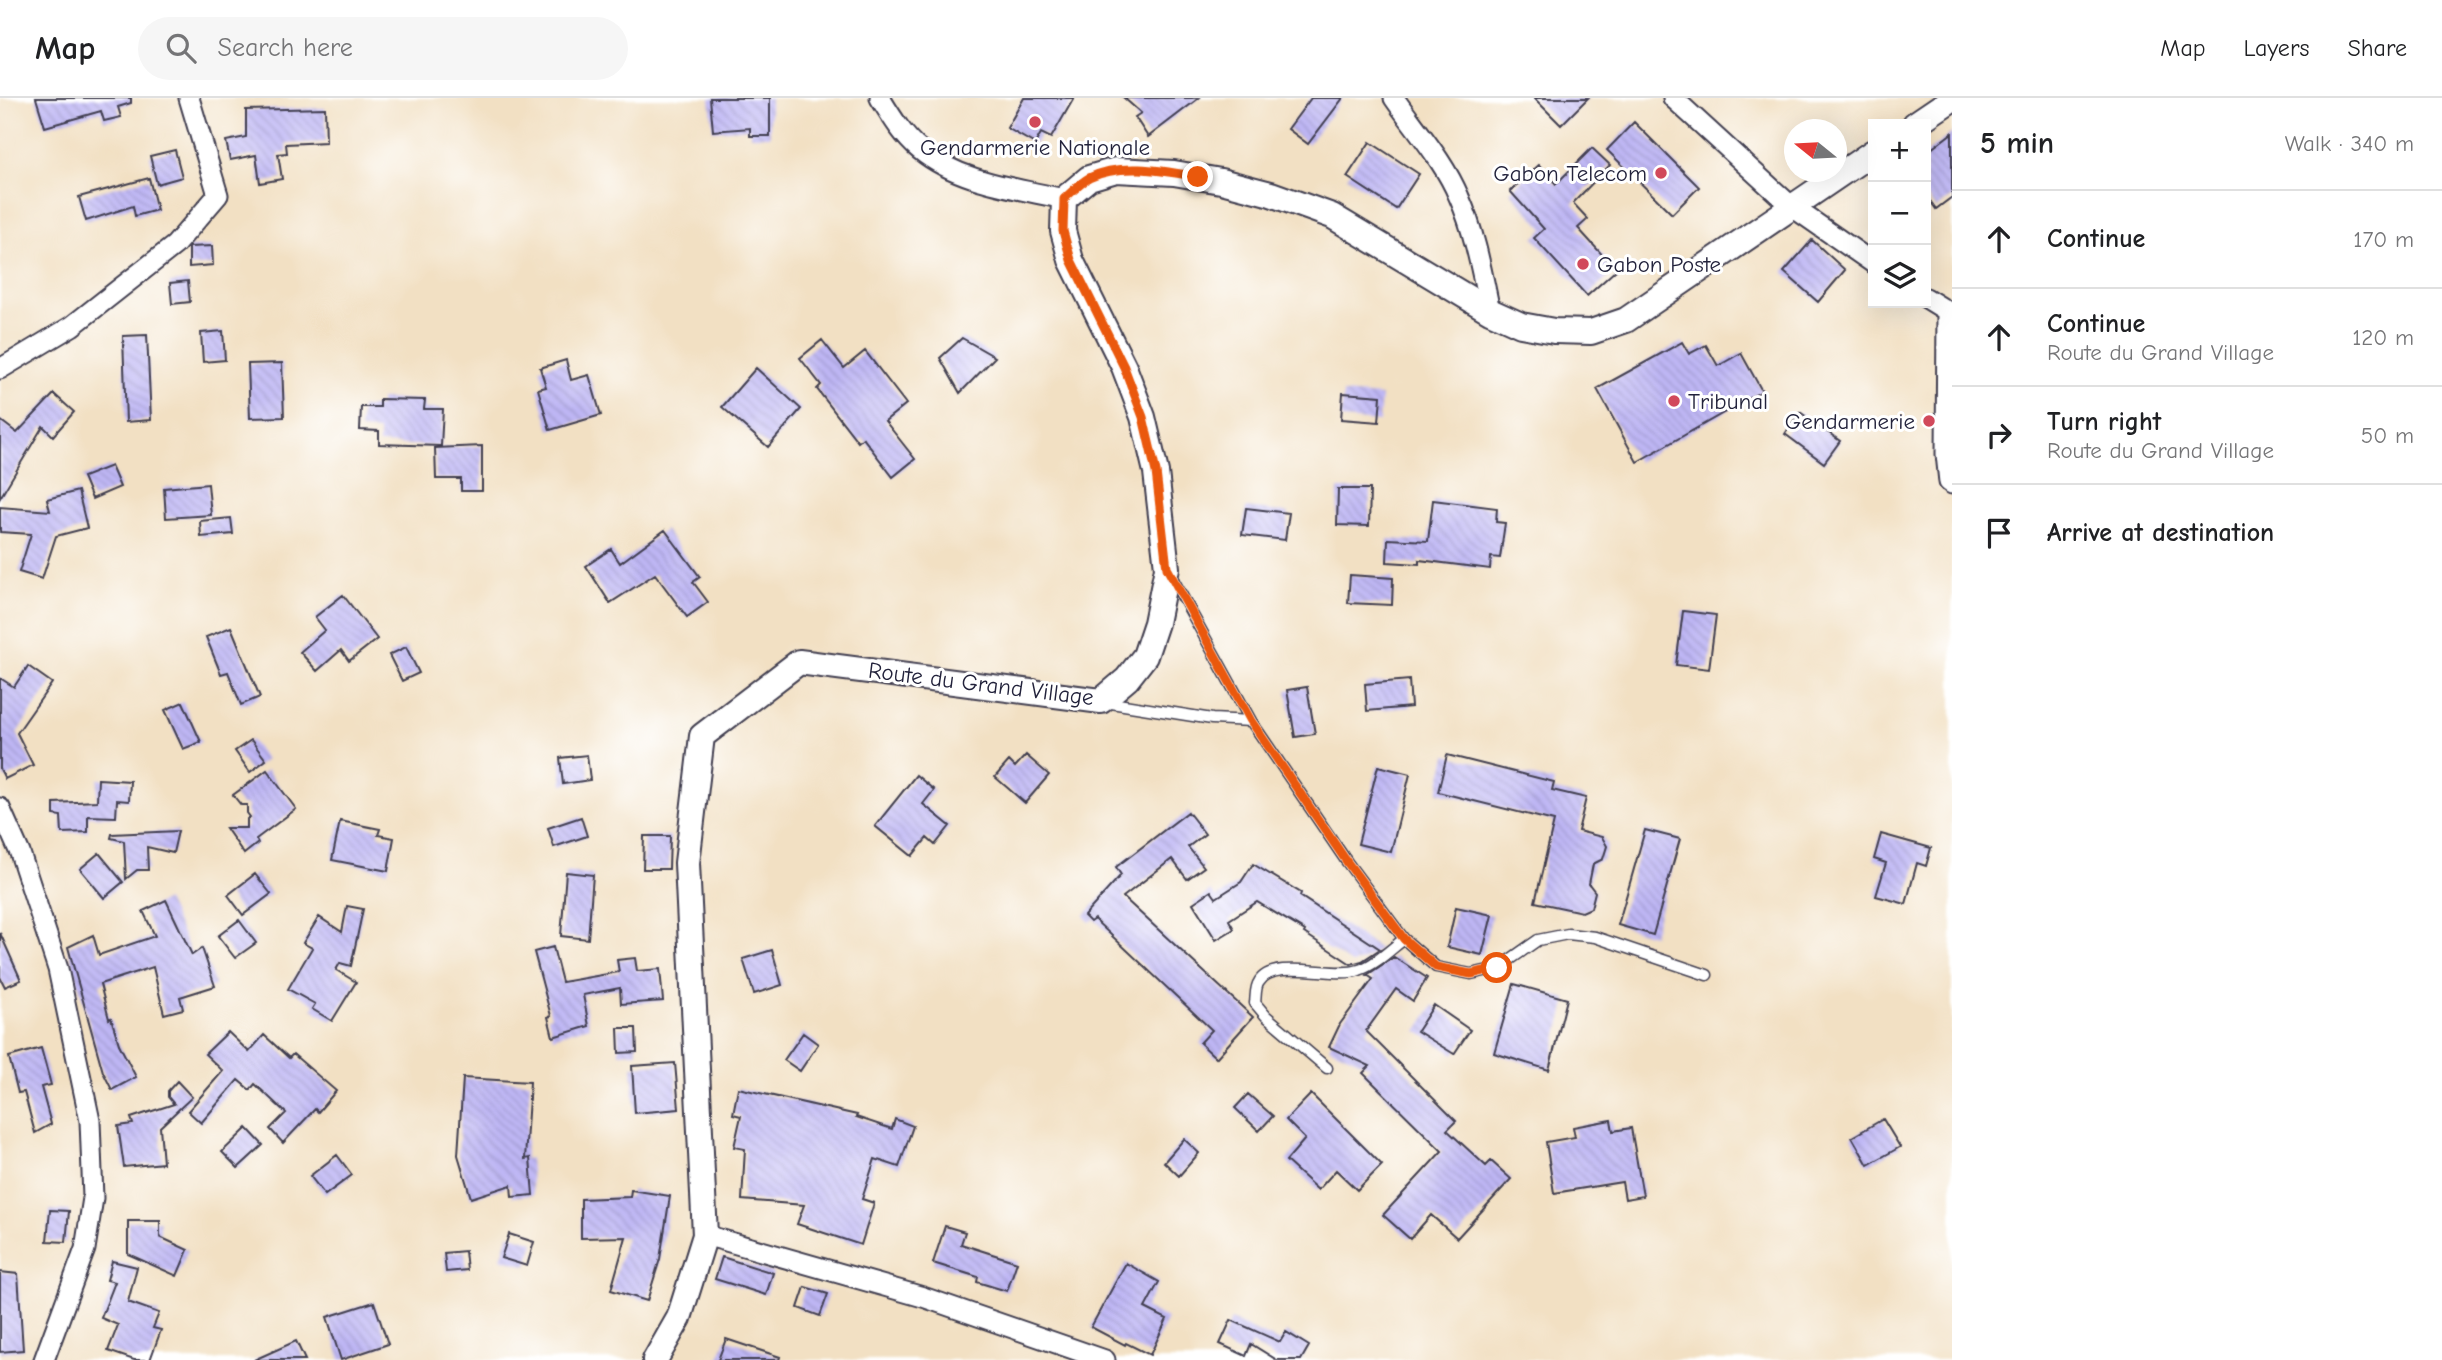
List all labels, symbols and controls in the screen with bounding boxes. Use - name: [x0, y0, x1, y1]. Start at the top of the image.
- search box: [138, 17, 628, 80]
- text: Map: [35, 29, 96, 67]
- icon: search: [162, 29, 200, 67]
- text: Search here: [218, 33, 353, 63]
- text: Map: [2160, 34, 2206, 62]
- text: Layers: [2244, 34, 2309, 62]
- text: Share: [2347, 34, 2407, 62]
- marker: Gendarmerie Nationale: [1027, 114, 1043, 130]
- north arrow: [1784, 119, 1847, 182]
- map controls: [1868, 119, 1931, 308]
- button: +: [1868, 119, 1931, 182]
- text: 5 min: [1980, 126, 2054, 161]
- text: Walk · 340 m: [2285, 130, 2414, 157]
- place label: Gendarmerie Nationale: [920, 134, 1150, 161]
- place label: Gabon Telecom: [1493, 160, 1647, 187]
- route end: [1182, 161, 1213, 192]
- marker: Gabon Telecom: [1653, 165, 1669, 181]
- button: −: [1868, 182, 1931, 245]
- icon: ahead: [1980, 220, 2018, 258]
- text: Continue: [2047, 224, 2145, 254]
- text: 170 m: [2353, 226, 2414, 253]
- button: layers: [1868, 245, 1931, 308]
- place label: Gabon Poste: [1597, 251, 1721, 278]
- marker: Gabon Poste: [1575, 256, 1591, 272]
- text: Continue: [2047, 309, 2145, 339]
- icon: ahead: [1980, 318, 2018, 356]
- text: 120 m: [2352, 324, 2414, 351]
- text: Route du Grand Village: [2047, 339, 2274, 366]
- place label: Tribunal: [1688, 388, 1768, 415]
- marker: Tribunal: [1666, 393, 1682, 409]
- text: Turn right: [2047, 407, 2161, 437]
- place label: Gendarmerie: [1785, 408, 1915, 435]
- marker: Gendarmerie: [1921, 413, 1937, 429]
- icon: right: [1980, 416, 2018, 454]
- text: 50 m: [2361, 422, 2414, 449]
- text: Route du Grand Village: [2047, 437, 2274, 464]
- icon: arrive: [1980, 514, 2018, 552]
- text: Arrive at destination: [2047, 518, 2274, 548]
- street label: Route du Grand Village: [867, 657, 1095, 711]
- route start: [1481, 952, 1512, 983]

